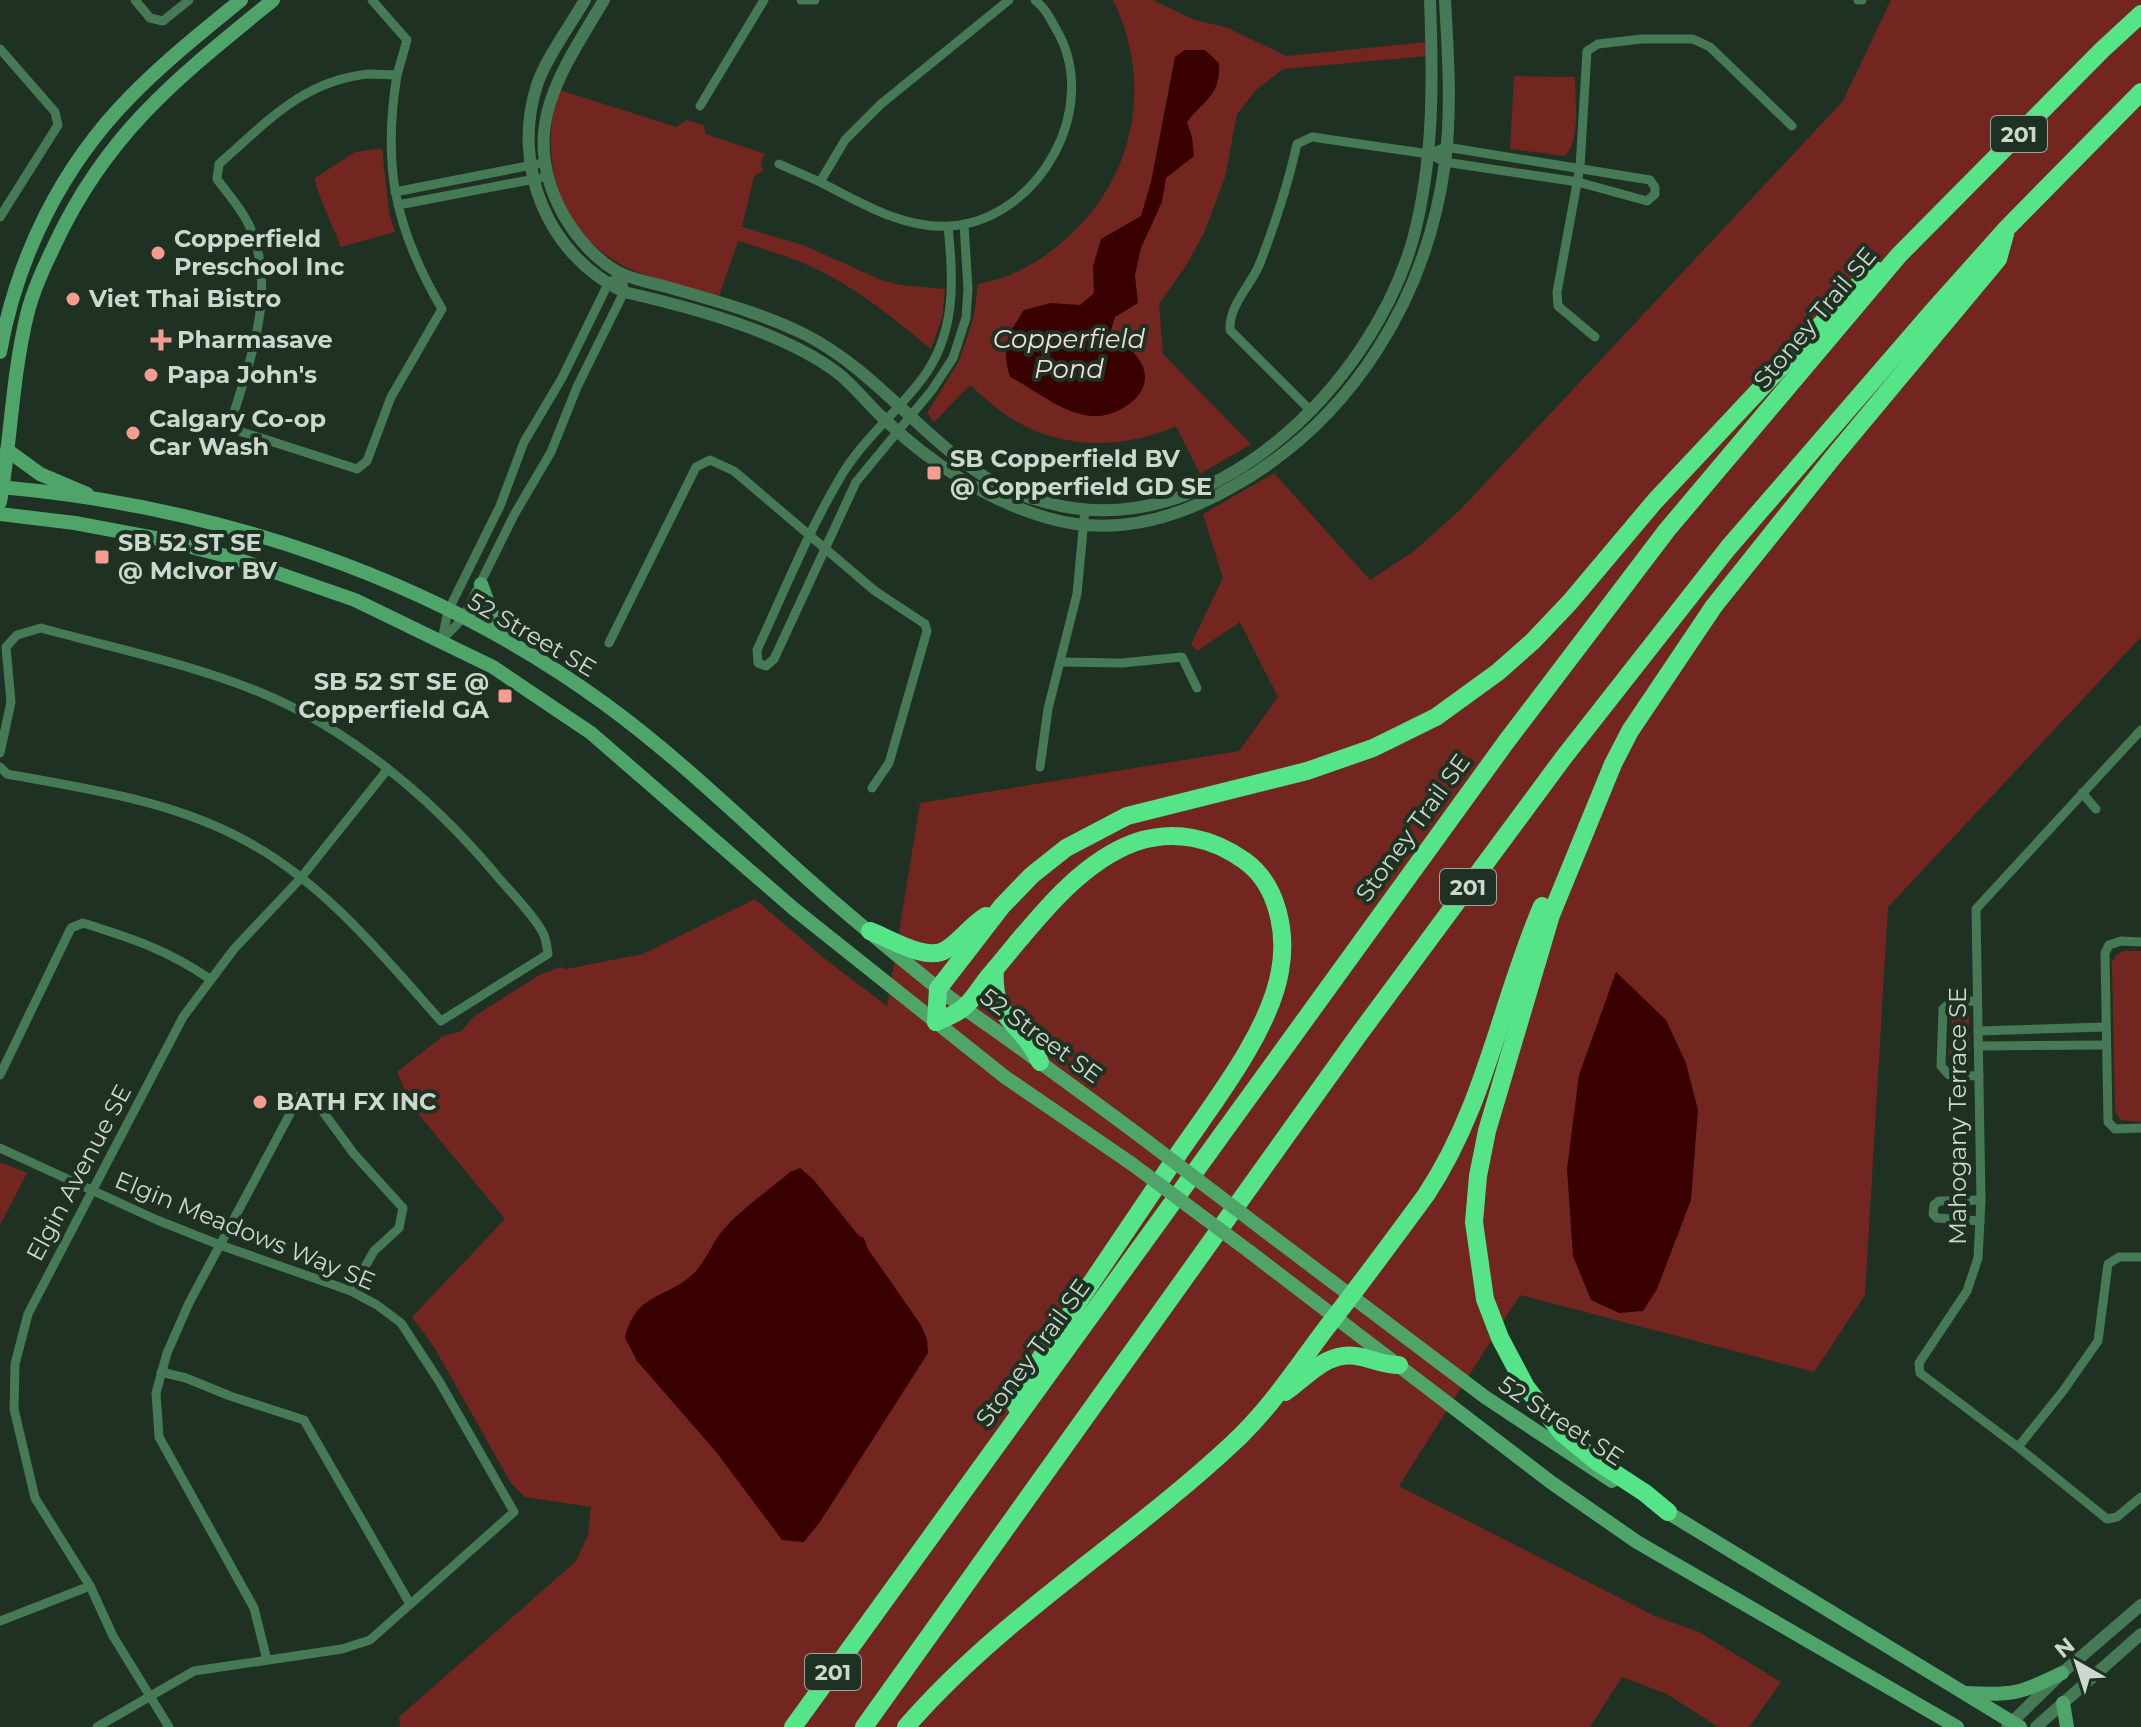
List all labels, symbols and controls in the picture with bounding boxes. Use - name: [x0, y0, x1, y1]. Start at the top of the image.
- road number: 201: [1991, 116, 2047, 152]
- place label: Copperfield Preschool Inc: [174, 224, 344, 281]
- street label: Stoney Trail SE: [1747, 241, 1882, 394]
- marker: Copperfield Preschool Inc: [149, 244, 167, 262]
- place label: Viet Thai Bistro: [88, 284, 281, 313]
- marker: Viet Thai Bistro: [64, 290, 82, 308]
- water label: Copperfield Pond: [993, 323, 1146, 385]
- place label: Pharmasave: [177, 325, 333, 354]
- marker: Pharmasave: [152, 331, 170, 349]
- place label: Papa John's: [167, 360, 317, 389]
- marker: Papa John's: [142, 366, 160, 384]
- place label: Calgary Co-op Car Wash: [149, 404, 326, 461]
- marker: Calgary Co-op Car Wash: [124, 424, 142, 442]
- place label: SB Copperfield BV @ Copperfield GD SE: [950, 444, 1212, 501]
- marker: SB Copperfield BV @ Copperfield GD SE: [925, 464, 943, 482]
- place label: SB 52 ST SE @ McIvor BV: [118, 528, 278, 585]
- marker: SB 52 ST SE @ McIvor BV: [93, 548, 111, 566]
- street label: 52 Street SE: [463, 586, 601, 683]
- place label: SB 52 ST SE @ Copperfield GA: [298, 667, 490, 724]
- marker: SB 52 ST SE @ Copperfield GA: [496, 687, 514, 705]
- street label: Stoney Trail SE: [1349, 748, 1476, 907]
- road number: 201: [1440, 869, 1496, 905]
- street label: 52 Street SE: [975, 982, 1108, 1089]
- street label: Mahogany Terrace SE: [1943, 987, 1972, 1245]
- street label: Elgin Avenue SE: [20, 1080, 137, 1266]
- place label: BATH FX INC: [276, 1087, 437, 1116]
- marker: BATH FX INC: [251, 1093, 269, 1111]
- street label: Elgin Meadows Way SE: [111, 1165, 380, 1296]
- street label: Stoney Trail SE: [969, 1273, 1096, 1432]
- street label: 52 Street SE: [1493, 1369, 1629, 1472]
- north arrow: [2037, 1623, 2117, 1703]
- text: N: [2049, 1632, 2080, 1664]
- road number: 201: [805, 1654, 861, 1690]

